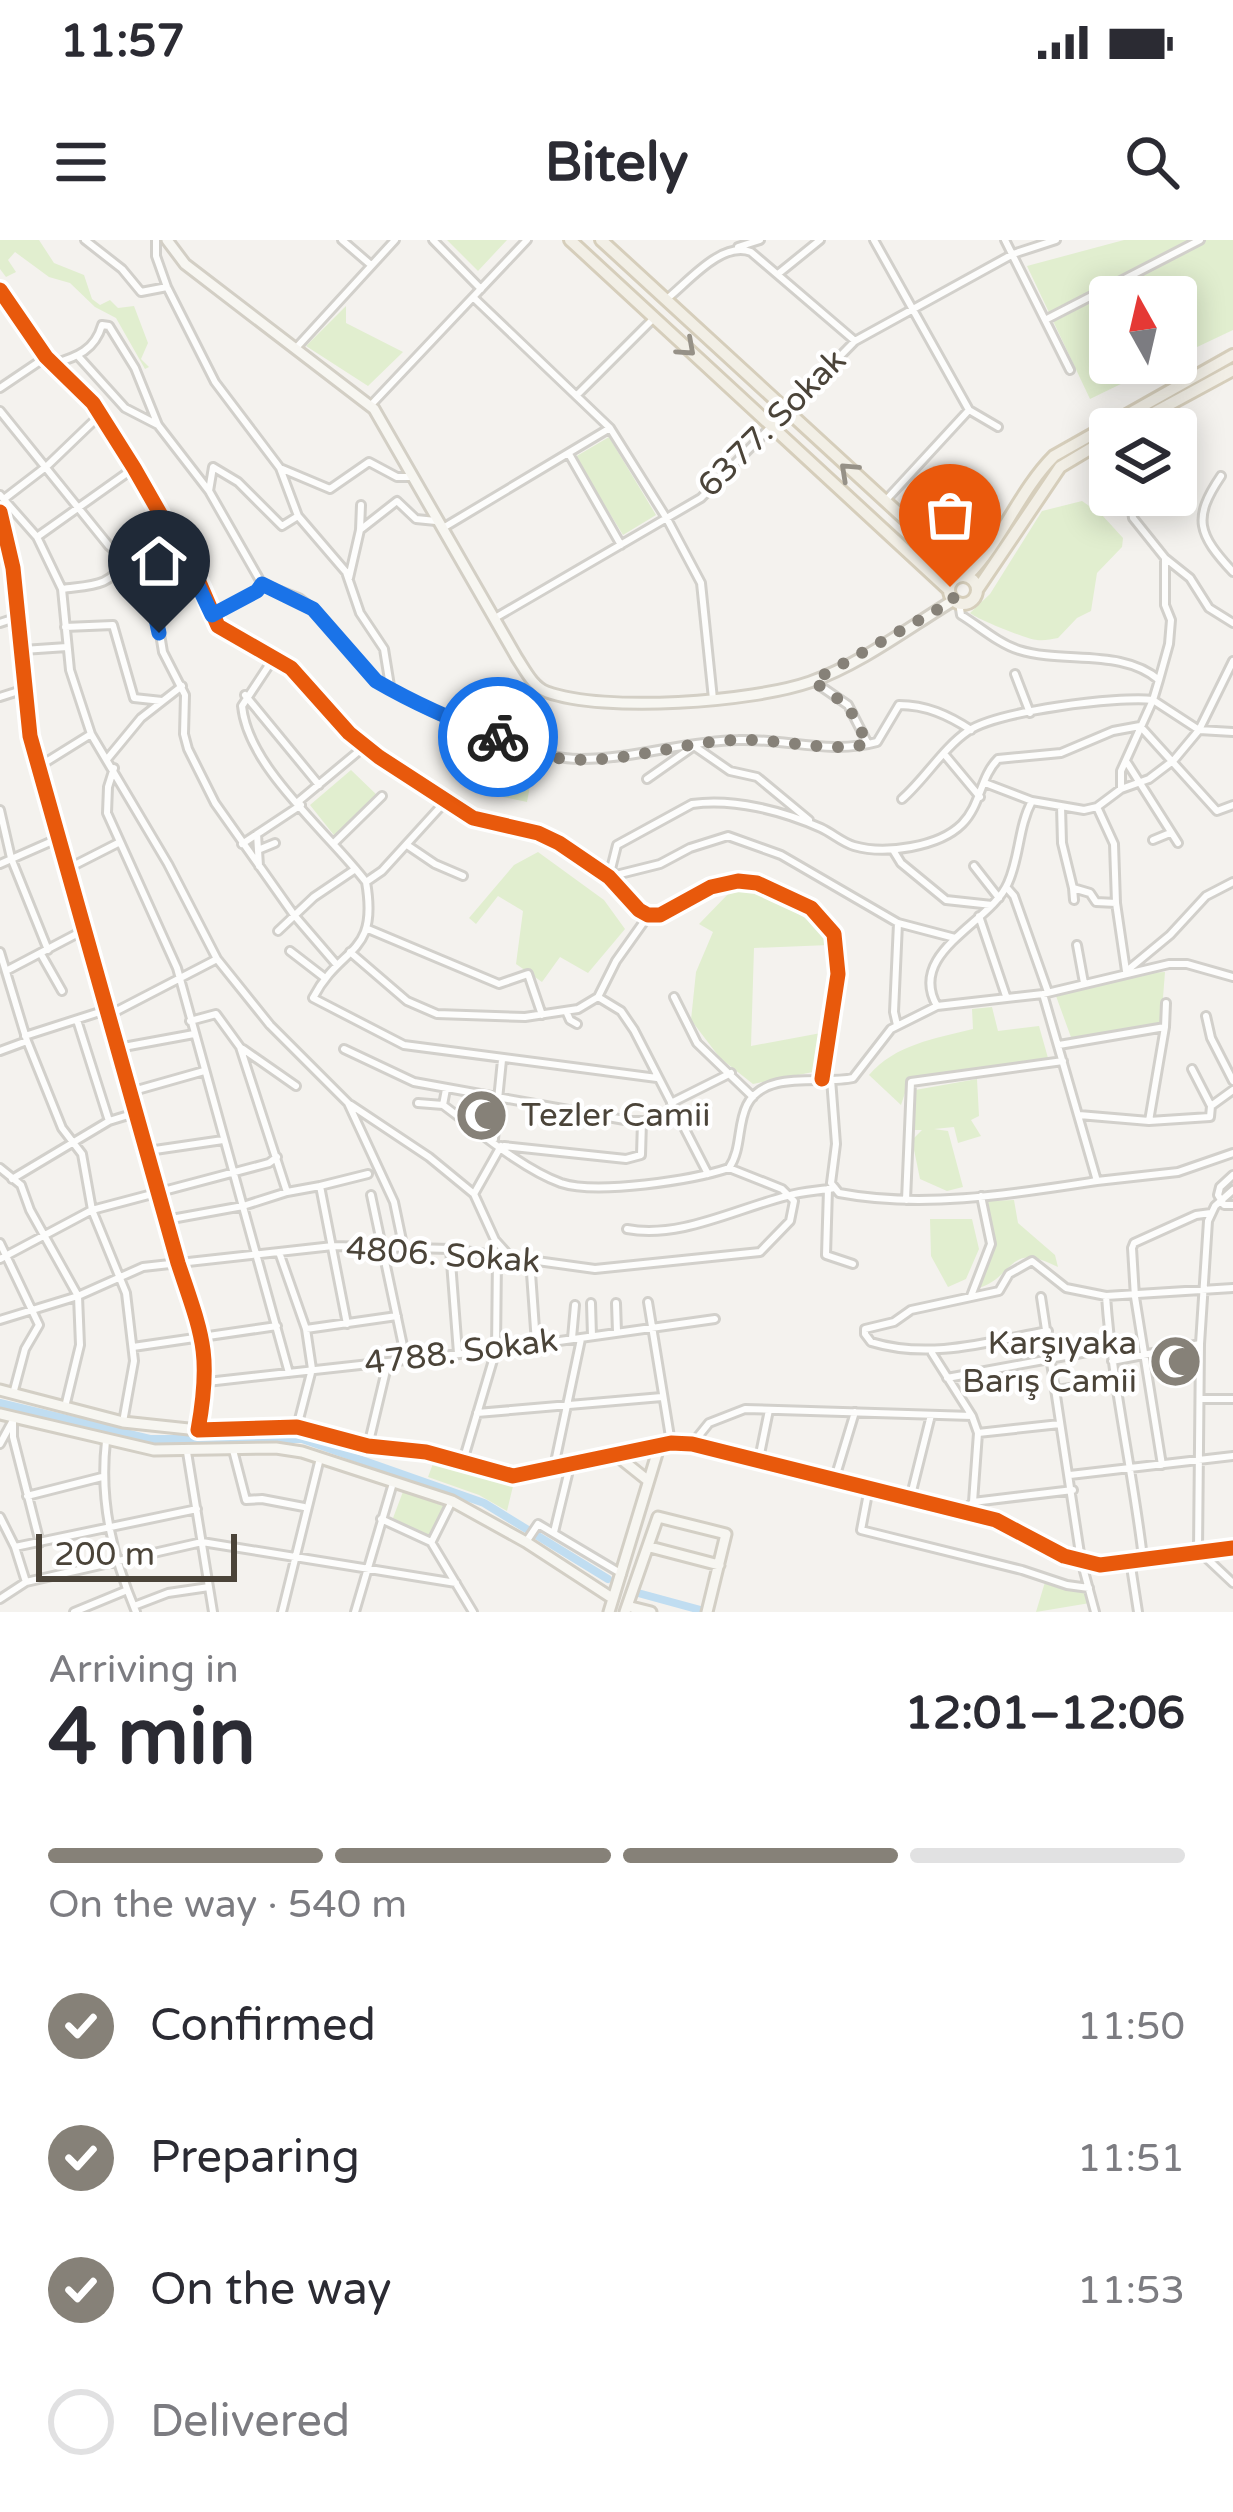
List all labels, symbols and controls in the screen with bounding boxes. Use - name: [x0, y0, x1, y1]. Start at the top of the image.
- text: 11:57: [60, 15, 185, 69]
- icon: menu: [48, 129, 114, 195]
- icon: search: [1119, 129, 1185, 195]
- text: Bitely: [545, 130, 688, 195]
- north arrow: [1089, 276, 1197, 384]
- map controls: [1089, 276, 1197, 516]
- one-way arrow: [673, 334, 694, 355]
- street label: 6377. Sokak: [690, 341, 854, 505]
- button: layers: [1089, 408, 1197, 516]
- one-way arrow: [841, 463, 862, 485]
- pin: [899, 464, 1001, 587]
- icon: bag: [917, 482, 983, 548]
- pin: [108, 510, 210, 633]
- icon: home: [126, 528, 192, 594]
- courier: [438, 677, 558, 797]
- icon: bike: [465, 704, 531, 770]
- mosque icon: Tezler Camii: [454, 1087, 510, 1143]
- place label: Tezler Camii: [521, 1096, 710, 1135]
- street label: 4806. Sokak: [345, 1229, 541, 1281]
- street label: 4788. Sokak: [362, 1321, 560, 1383]
- place label: Karşıyaka Barış Camii: [962, 1324, 1137, 1401]
- mosque icon: Karşıyaka Barış Camii: [1148, 1334, 1204, 1390]
- scale bar: [36, 1528, 237, 1581]
- text: 200 m: [54, 1535, 155, 1574]
- text: Arriving in: [48, 1646, 239, 1693]
- text: 12:01–12:06: [905, 1687, 1185, 1741]
- text: 4 min: [48, 1691, 256, 1785]
- text: On the way · 540 m: [48, 1881, 407, 1928]
- icon: check: [48, 1993, 114, 2059]
- text: Confirmed: [150, 1999, 376, 2053]
- text: 11:50: [1077, 2003, 1185, 2050]
- icon: check: [48, 2125, 114, 2191]
- text: Preparing: [150, 2131, 360, 2185]
- text: 11:51: [1077, 2135, 1185, 2182]
- icon: check: [48, 2257, 114, 2323]
- text: On the way: [150, 2263, 391, 2317]
- text: 11:53: [1077, 2267, 1185, 2314]
- text: Delivered: [150, 2395, 350, 2449]

